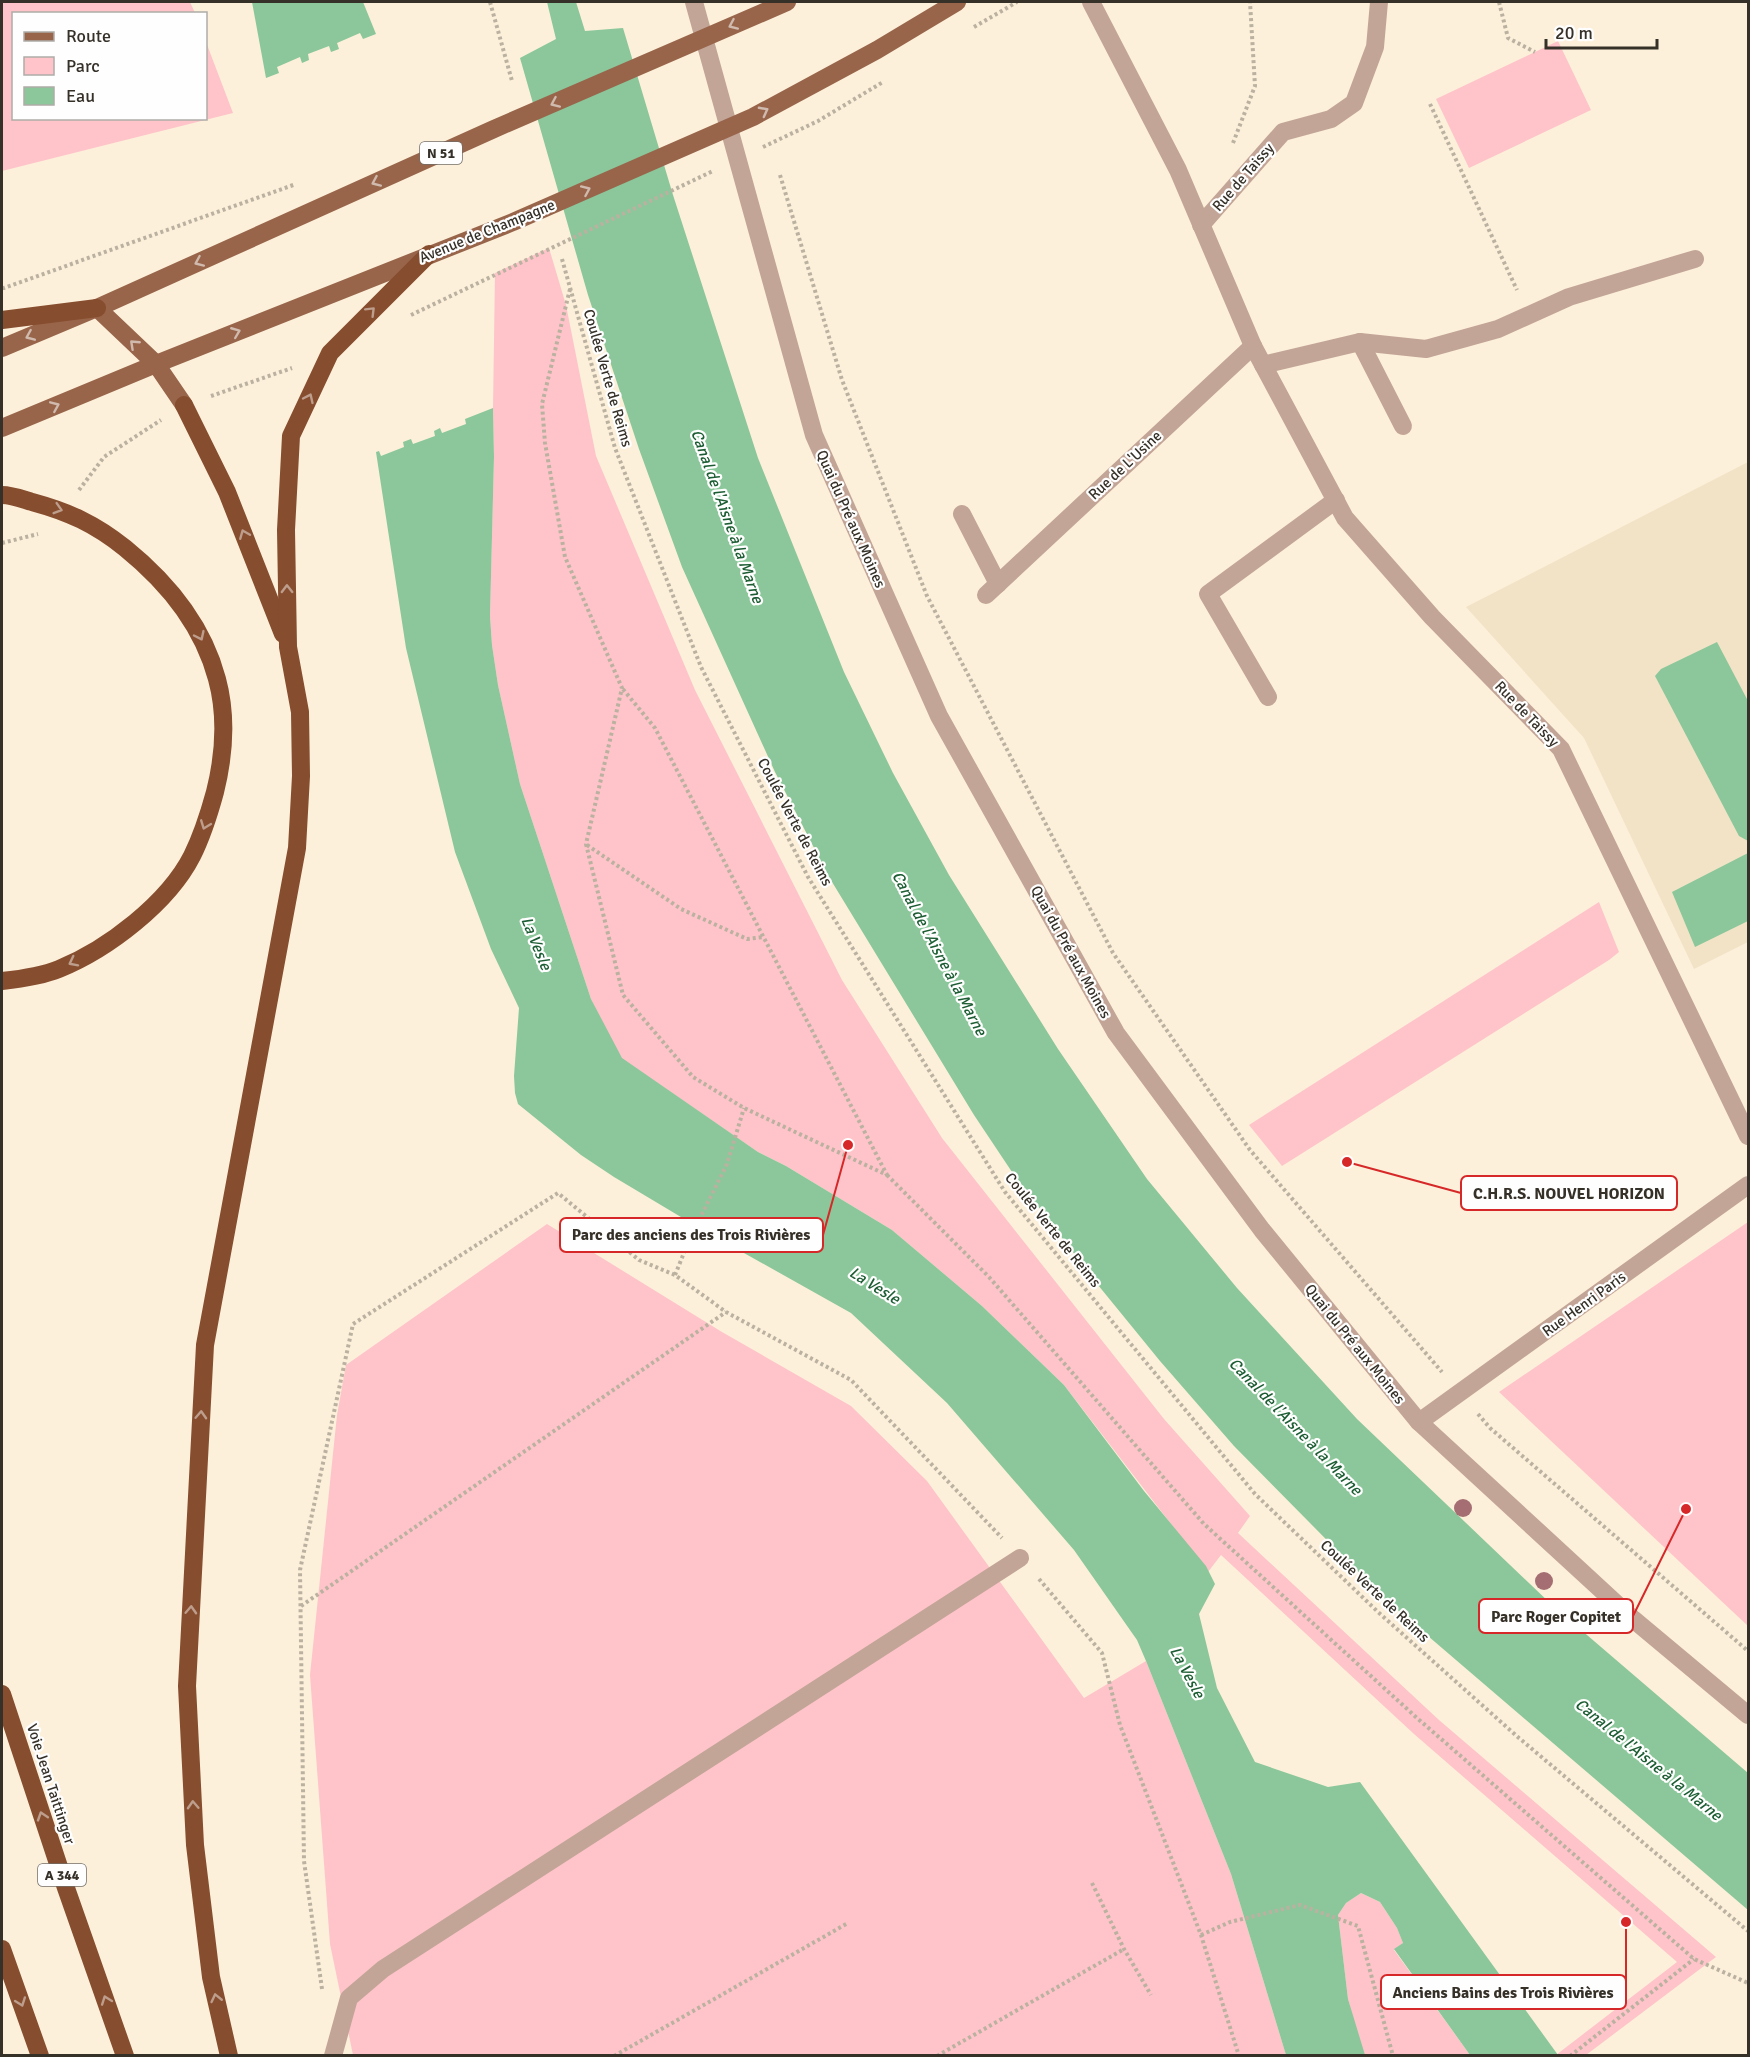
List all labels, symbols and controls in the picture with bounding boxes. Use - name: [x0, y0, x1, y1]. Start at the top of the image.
- legend: [12, 12, 207, 120]
- scale bar: [1546, 12, 1657, 50]
- one-way arrow: [729, 18, 740, 30]
- text: 20 m: [1555, 22, 1593, 44]
- text: Route: [66, 25, 111, 47]
- text: Parc: [66, 55, 100, 77]
- text: Eau: [66, 85, 95, 107]
- one-way arrow: [550, 96, 561, 108]
- one-way arrow: [758, 107, 768, 118]
- street label: Rue de Taissy: [1208, 139, 1278, 215]
- road number: N 51: [420, 142, 462, 164]
- one-way arrow: [372, 175, 383, 187]
- one-way arrow: [579, 185, 590, 197]
- street label: Avenue de Champagne: [416, 196, 558, 266]
- one-way arrow: [194, 255, 205, 267]
- street label: Coulée Verte de Reims: [580, 307, 636, 449]
- one-way arrow: [364, 308, 375, 319]
- one-way arrow: [230, 327, 241, 339]
- one-way arrow: [25, 329, 36, 341]
- one-way arrow: [131, 340, 141, 351]
- one-way arrow: [301, 393, 313, 404]
- one-way arrow: [49, 401, 60, 413]
- water label: Canal de l'Aisne à la Marne: [686, 427, 768, 607]
- street label: Rue de L'Usine: [1085, 427, 1165, 503]
- street label: Quai du Pré aux Moines: [812, 447, 890, 591]
- one-way arrow: [52, 502, 63, 515]
- one-way arrow: [239, 529, 251, 540]
- one-way arrow: [281, 584, 293, 593]
- one-way arrow: [193, 630, 205, 641]
- street label: Rue de Taissy: [1491, 677, 1563, 751]
- street label: Coulée Verte de Reims: [754, 755, 837, 889]
- one-way arrow: [199, 819, 212, 830]
- water label: Canal de l'Aisne à la Marne: [887, 868, 991, 1040]
- street label: Quai du Pré aux Moines: [1027, 882, 1115, 1022]
- water label: La Vesle: [516, 914, 556, 974]
- one-way arrow: [69, 955, 80, 966]
- street label: Coulée Verte de Reims: [1001, 1169, 1105, 1291]
- callout: C.H.R.S. NOUVEL HORIZON: [1461, 1176, 1677, 1210]
- text: C.H.R.S. NOUVEL HORIZON: [1473, 1184, 1665, 1204]
- callout: Parc des anciens des Trois Rivières: [560, 1218, 823, 1252]
- text: Parc des anciens des Trois Rivières: [572, 1225, 810, 1245]
- water label: La Vesle: [846, 1263, 904, 1310]
- street label: Rue Henri Paris: [1539, 1267, 1630, 1340]
- street label: Quai du Pré aux Moines: [1301, 1280, 1409, 1408]
- water label: Canal de l'Aisne à la Marne: [1224, 1354, 1367, 1500]
- one-way arrow: [195, 1411, 208, 1420]
- street label: Coulée Verte de Reims: [1317, 1536, 1433, 1646]
- callout: Parc Roger Copitet: [1479, 1599, 1633, 1633]
- one-way arrow: [185, 1606, 198, 1615]
- text: Parc Roger Copitet: [1491, 1607, 1621, 1627]
- water label: La Vesle: [1165, 1643, 1209, 1703]
- water label: Canal de l'Aisne à la Marne: [1571, 1694, 1727, 1826]
- street label: Voie Jean Taittinger: [23, 1722, 79, 1847]
- one-way arrow: [187, 1800, 200, 1809]
- one-way arrow: [37, 1811, 49, 1822]
- road number: A 344: [38, 1864, 86, 1886]
- callout: Anciens Bains des Trois Rivières: [1381, 1975, 1626, 2009]
- text: Anciens Bains des Trois Rivières: [1392, 1983, 1614, 2003]
- one-way arrow: [210, 1994, 223, 2004]
- one-way arrow: [100, 1995, 113, 2006]
- one-way arrow: [14, 1996, 26, 2007]

